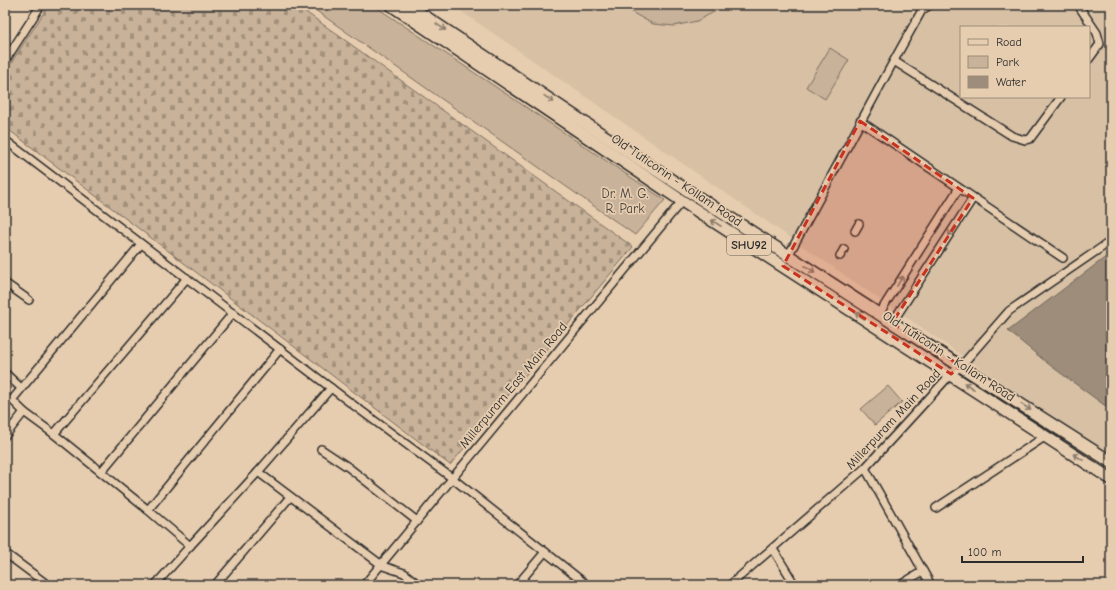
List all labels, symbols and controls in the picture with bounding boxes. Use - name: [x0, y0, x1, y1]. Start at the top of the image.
- one-way arrow: [435, 23, 446, 31]
- legend: [960, 26, 1090, 98]
- text: Road: [996, 35, 1022, 49]
- text: Park: [996, 55, 1019, 69]
- text: Water: [996, 75, 1026, 89]
- one-way arrow: [543, 95, 554, 103]
- street label: Old Tuticorin - Kollam Road: [609, 131, 745, 229]
- park label: Dr. M. G. R. Park: [602, 186, 648, 216]
- one-way arrow: [710, 218, 721, 227]
- one-way arrow: [948, 225, 956, 236]
- road number: SHU92: [727, 235, 771, 255]
- one-way arrow: [804, 265, 815, 273]
- one-way arrow: [896, 276, 904, 287]
- street label: Old Tuticorin - Kollam Road: [880, 308, 1018, 404]
- one-way arrow: [855, 312, 866, 320]
- street label: Millerpuram East Main Road: [456, 319, 570, 451]
- street label: Millerpuram Main Road: [843, 366, 943, 472]
- one-way arrow: [963, 382, 975, 390]
- one-way arrow: [1020, 403, 1031, 411]
- one-way arrow: [1073, 453, 1084, 461]
- scale bar: [962, 538, 1083, 564]
- text: 100 m: [968, 545, 1001, 559]

